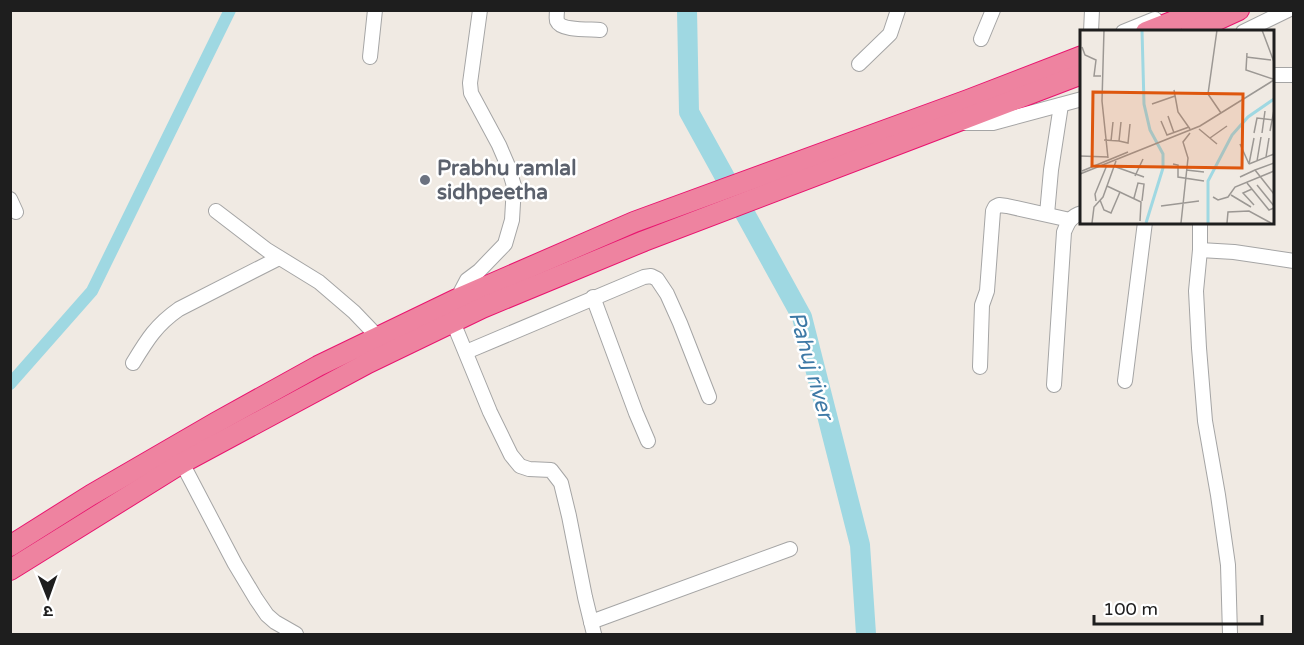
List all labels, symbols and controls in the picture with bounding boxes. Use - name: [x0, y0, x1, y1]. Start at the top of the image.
- inset map: [1080, 30, 1274, 224]
- place label: Prabhu ramlal sidhpeetha: [437, 156, 576, 205]
- marker: Prabhu ramlal sidhpeetha: [418, 173, 432, 187]
- water label: Pahuj river: [783, 308, 840, 425]
- north arrow: [18, 567, 78, 627]
- scale bar: [1094, 588, 1262, 626]
- text: 100 m: [1103, 598, 1158, 620]
- text: उ: [43, 601, 53, 621]

